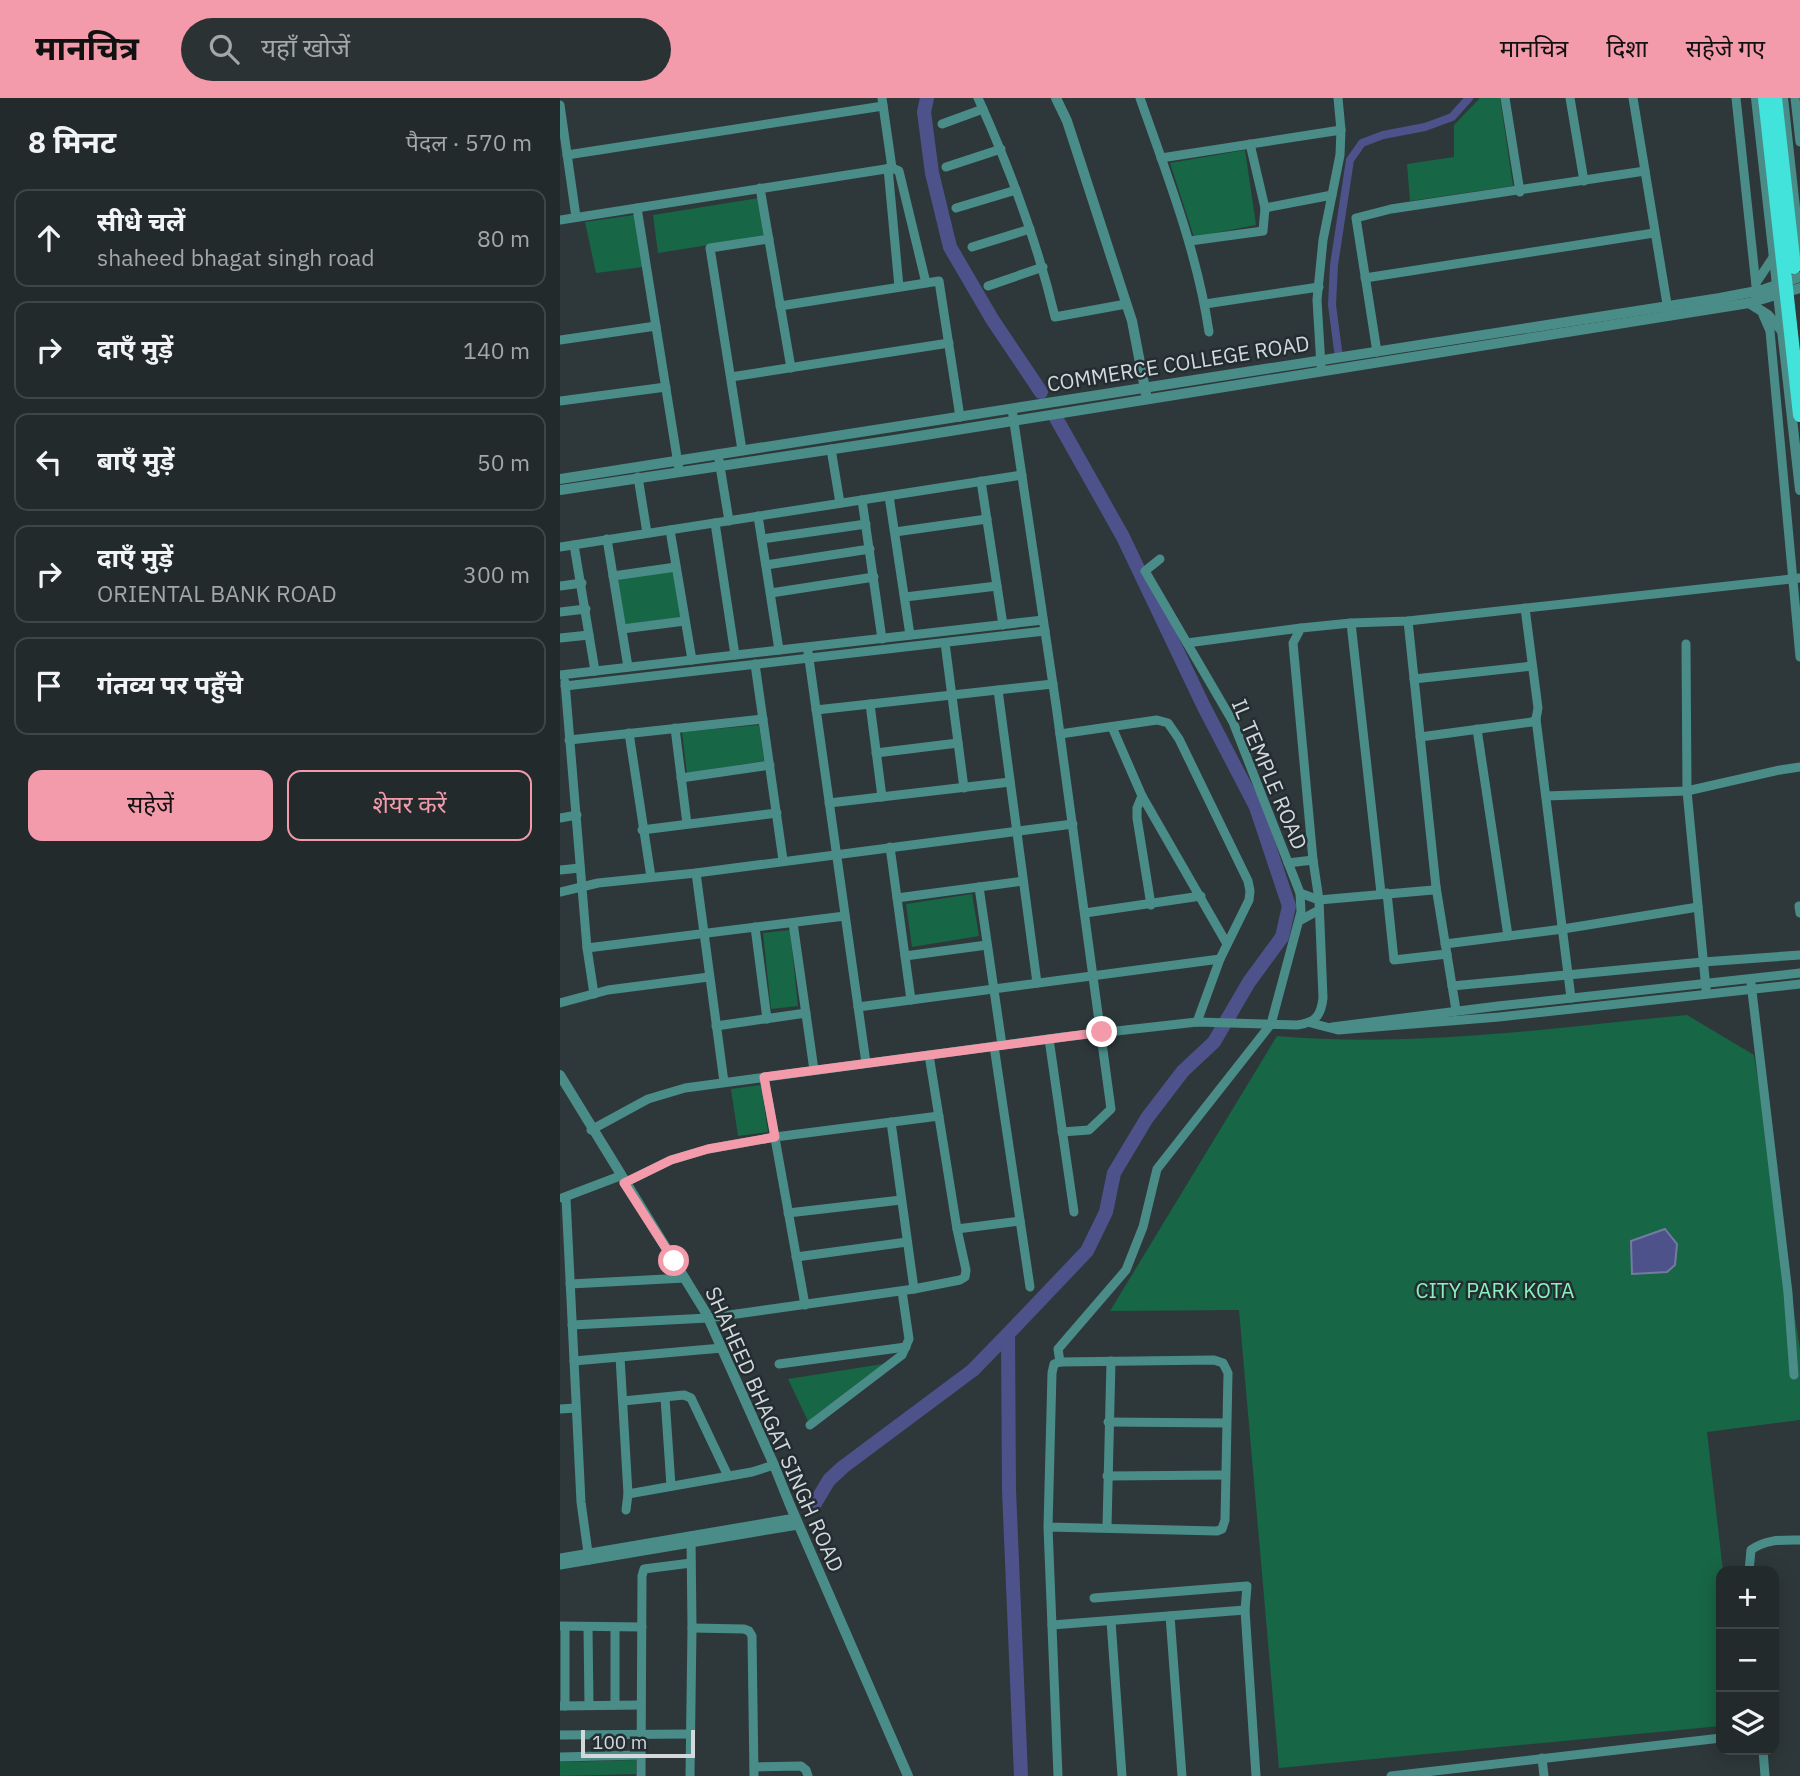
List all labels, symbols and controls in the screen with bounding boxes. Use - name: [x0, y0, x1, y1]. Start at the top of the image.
- search box: [181, 18, 671, 81]
- text: मानचित्र: [35, 26, 139, 69]
- icon: search: [205, 30, 243, 68]
- text: यहाँ खोजें: [261, 30, 350, 64]
- text: मानचित्र: [1500, 32, 1568, 64]
- text: दिशा: [1606, 32, 1648, 64]
- text: सहेजे गए: [1686, 32, 1765, 64]
- text: 8 मिनट: [28, 122, 116, 161]
- text: पैदल · 570 m: [406, 127, 532, 157]
- text: सीधे चलें: [97, 204, 185, 238]
- icon: ahead: [30, 219, 68, 257]
- text: 80 m: [477, 223, 530, 253]
- text: shaheed bhagat singh road: [97, 242, 375, 272]
- street label: COMMERCE COLLEGE ROAD: [1045, 328, 1311, 398]
- icon: right: [30, 331, 68, 369]
- text: दाएँ मुड़ें: [97, 331, 173, 365]
- text: 140 m: [463, 335, 530, 365]
- icon: left: [30, 443, 68, 481]
- text: बाएँ मुड़ें: [97, 443, 174, 477]
- text: 50 m: [477, 447, 530, 477]
- text: दाएँ मुड़ें: [97, 540, 173, 574]
- icon: right: [30, 555, 68, 593]
- text: 300 m: [463, 559, 530, 589]
- text: ORIENTAL BANK ROAD: [97, 578, 337, 608]
- icon: arrive: [30, 667, 68, 705]
- text: गंतव्य पर पहुँचे: [97, 667, 243, 701]
- street label: IL TEMPLE ROAD: [1226, 694, 1314, 854]
- button: सहेजें: [28, 770, 273, 841]
- button: शेयर करें: [287, 770, 532, 841]
- route end: [1086, 1016, 1117, 1047]
- route start: [658, 1245, 689, 1276]
- park label: CITY PARK KOTA: [1415, 1276, 1575, 1304]
- street label: SHAHEED BHAGAT SINGH ROAD: [699, 1282, 851, 1576]
- map controls: [1716, 1566, 1779, 1755]
- button: +: [1716, 1566, 1779, 1629]
- button: −: [1716, 1629, 1779, 1692]
- button: layers: [1716, 1692, 1779, 1755]
- scale bar: [581, 1727, 695, 1759]
- text: 100 m: [592, 1730, 647, 1754]

